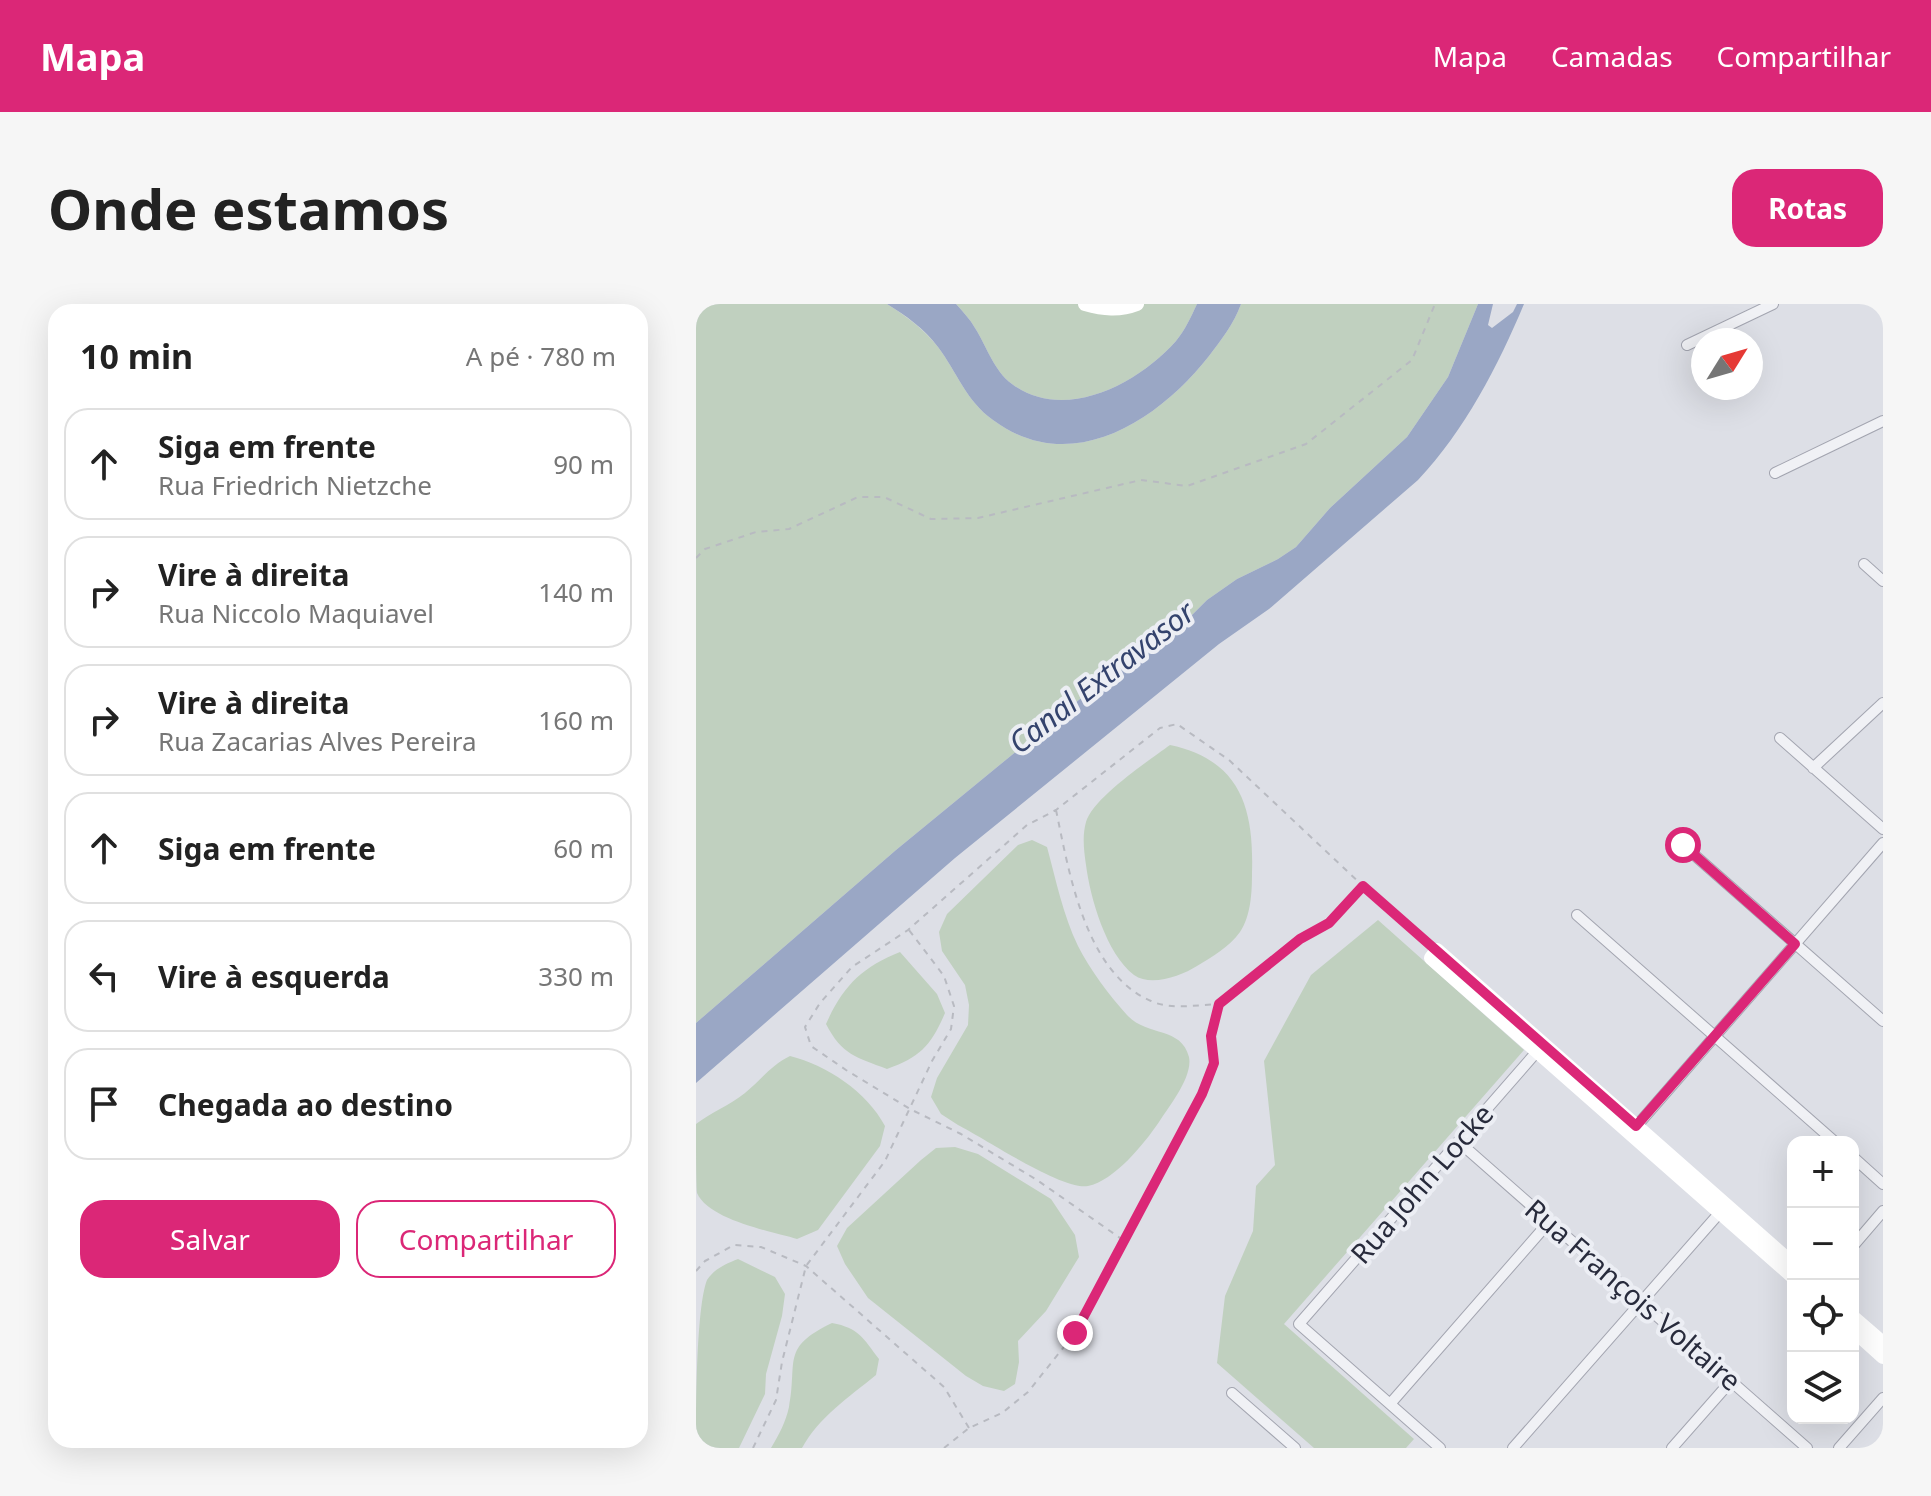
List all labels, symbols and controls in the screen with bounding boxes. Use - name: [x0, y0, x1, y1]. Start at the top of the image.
- text: Mapa: [40, 30, 145, 82]
- text: Mapa: [1433, 37, 1507, 75]
- text: Camadas: [1551, 37, 1673, 75]
- text: Compartilhar: [1717, 37, 1891, 75]
- button: Rotas: [1732, 169, 1883, 247]
- text: Onde estamos: [48, 170, 449, 246]
- north arrow: [1691, 328, 1763, 400]
- text: 10 min: [80, 333, 193, 379]
- text: A pé · 780 m: [466, 338, 616, 374]
- text: Siga em frente: [158, 426, 376, 467]
- icon: ahead: [82, 442, 126, 486]
- text: 90 m: [553, 446, 614, 482]
- text: Rua Friedrich Nietzche: [158, 467, 432, 503]
- text: Vire à direita: [158, 554, 349, 595]
- icon: right: [82, 570, 126, 614]
- text: 140 m: [538, 574, 614, 610]
- water label: Canal Extravasor: [1000, 591, 1203, 762]
- text: Rua Niccolo Maquiavel: [158, 595, 434, 631]
- text: Vire à direita: [158, 682, 349, 723]
- icon: right: [82, 698, 126, 742]
- text: 160 m: [538, 702, 614, 738]
- text: Rua Zacarias Alves Pereira: [158, 723, 477, 759]
- icon: ahead: [82, 826, 126, 870]
- route start: [1665, 827, 1701, 863]
- text: Siga em frente: [158, 828, 376, 869]
- text: 60 m: [553, 830, 614, 866]
- icon: left: [82, 954, 126, 998]
- text: Vire à esquerda: [158, 956, 390, 997]
- text: 330 m: [538, 958, 614, 994]
- icon: arrive: [82, 1082, 126, 1126]
- text: Chegada ao destino: [158, 1084, 453, 1125]
- street label: Rua John Locke: [1341, 1095, 1501, 1271]
- map controls: [1787, 1136, 1859, 1424]
- button: +: [1787, 1136, 1859, 1208]
- street label: Rua François Voltaire: [1517, 1190, 1750, 1399]
- button: Salvar: [80, 1200, 340, 1278]
- button: Compartilhar: [356, 1200, 616, 1278]
- button: −: [1787, 1208, 1859, 1280]
- button: locate: [1787, 1280, 1859, 1352]
- route end: [1057, 1315, 1093, 1351]
- button: layers: [1787, 1352, 1859, 1424]

